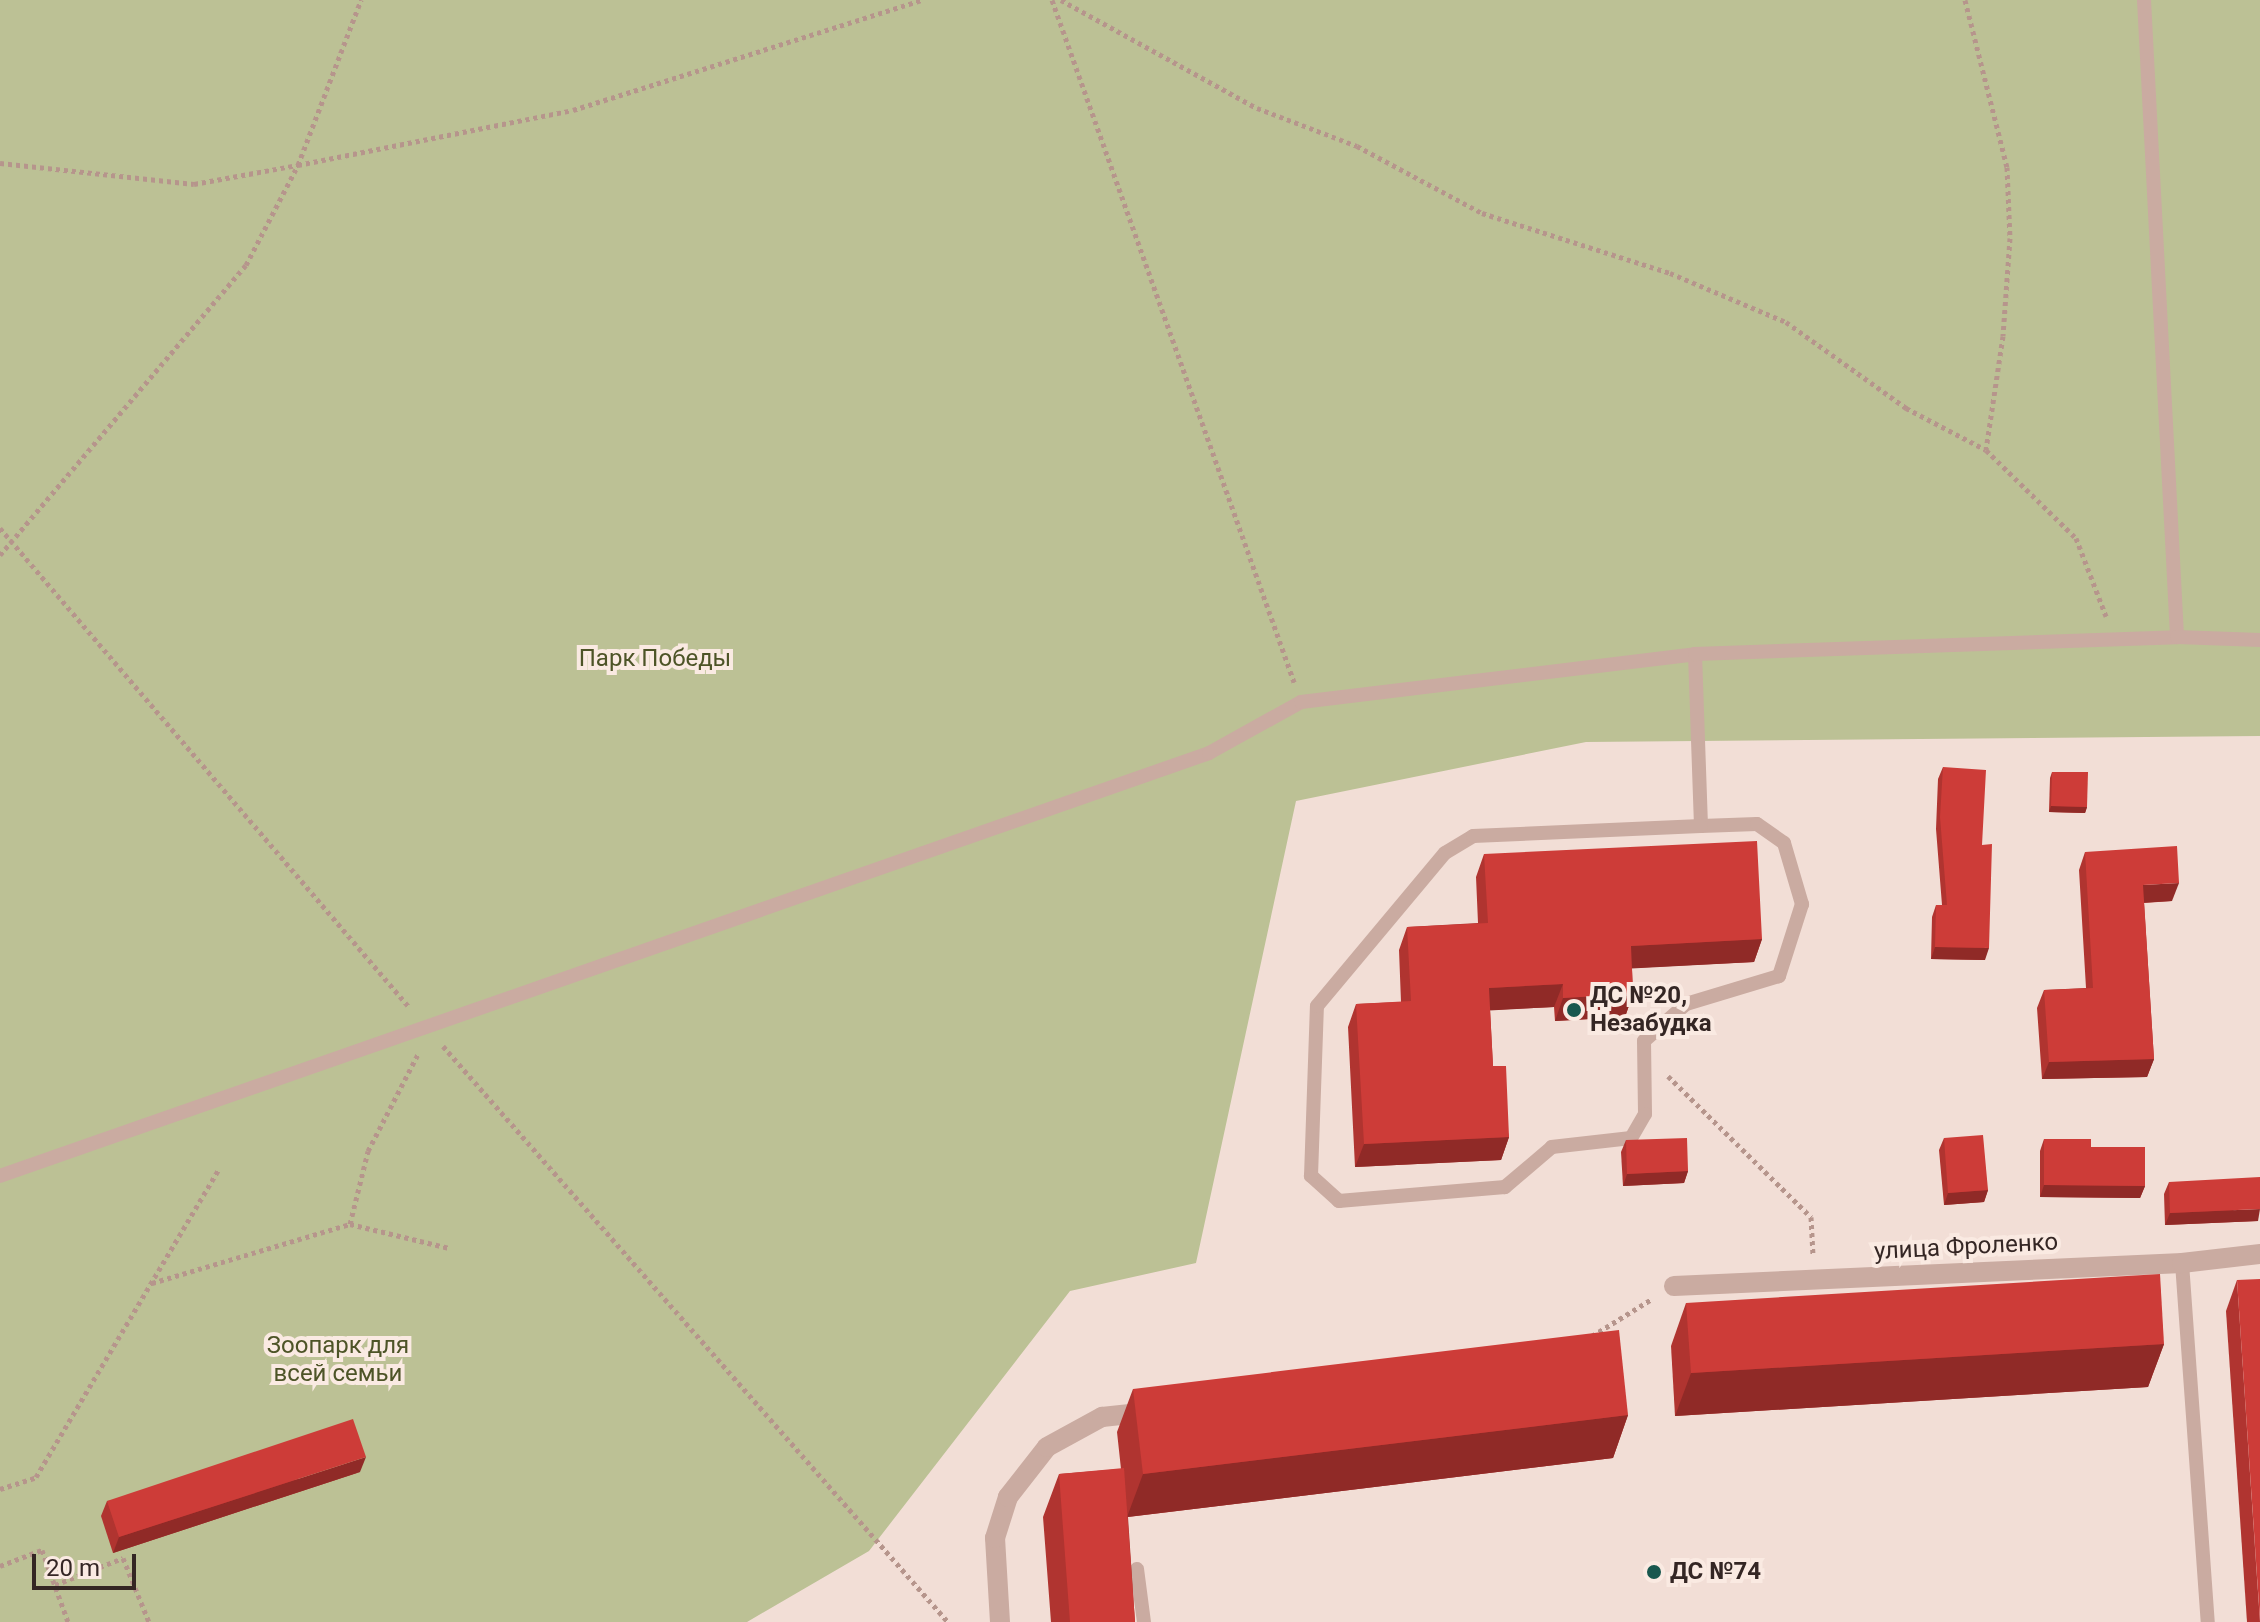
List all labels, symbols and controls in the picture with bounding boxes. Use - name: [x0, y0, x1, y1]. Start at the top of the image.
- park label: Парк Победы: [579, 645, 731, 673]
- place label: ДС №20, Незабудка: [1590, 982, 1712, 1038]
- marker: ДС №20, Незабудка: [1565, 1001, 1583, 1019]
- street label: улица Фроленко: [1873, 1228, 2059, 1266]
- park label: Зоопарк для всей семьи: [267, 1332, 409, 1388]
- scale bar: [36, 1538, 140, 1588]
- text: 20 m: [46, 1554, 100, 1582]
- place label: ДС №74: [1670, 1558, 1761, 1586]
- marker: ДС №74: [1645, 1563, 1663, 1581]

